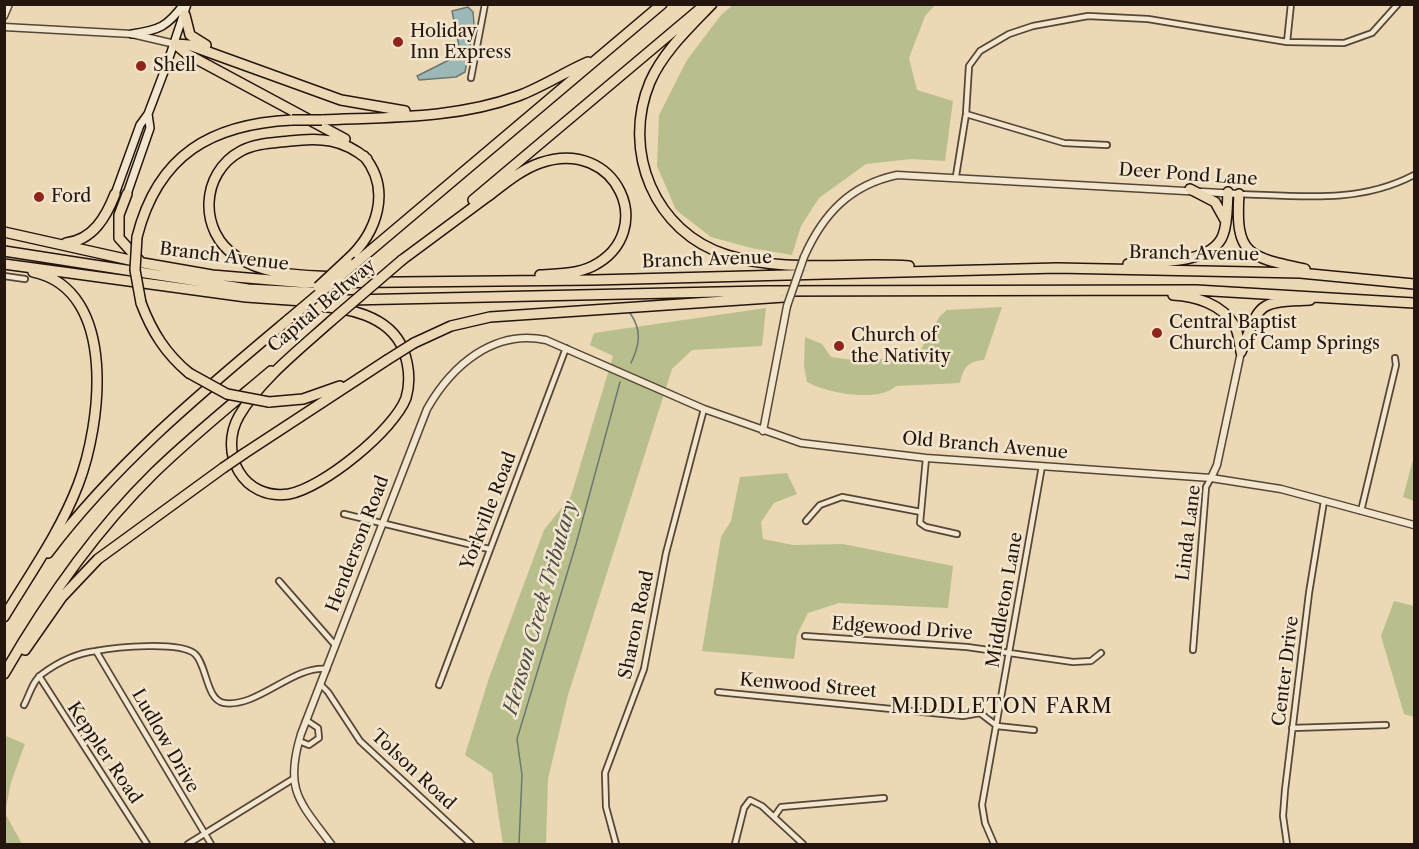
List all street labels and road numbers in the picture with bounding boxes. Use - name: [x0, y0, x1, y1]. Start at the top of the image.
- street label: Deer Pond Lane: [1118, 159, 1258, 191]
- street label: Branch Avenue: [158, 238, 290, 276]
- street label: Branch Avenue: [1129, 242, 1259, 266]
- street label: Branch Avenue: [642, 247, 772, 273]
- street label: Capital Beltway: [264, 255, 380, 357]
- street label: Old Branch Avenue: [901, 428, 1069, 464]
- street label: Yorkville Road: [457, 449, 521, 573]
- street label: Henderson Road: [322, 473, 394, 615]
- street label: Linda Lane: [1172, 484, 1206, 582]
- street label: Middleton Lane: [982, 531, 1028, 669]
- street label: Sharon Road: [615, 569, 659, 681]
- street label: Edgewood Drive: [831, 613, 973, 645]
- street label: Center Drive: [1269, 615, 1303, 727]
- street label: Kenwood Street: [738, 669, 878, 703]
- street label: Ludlow Drive: [127, 685, 203, 797]
- street label: Keppler Road: [62, 698, 146, 808]
- street label: Tolson Road: [366, 725, 460, 815]

